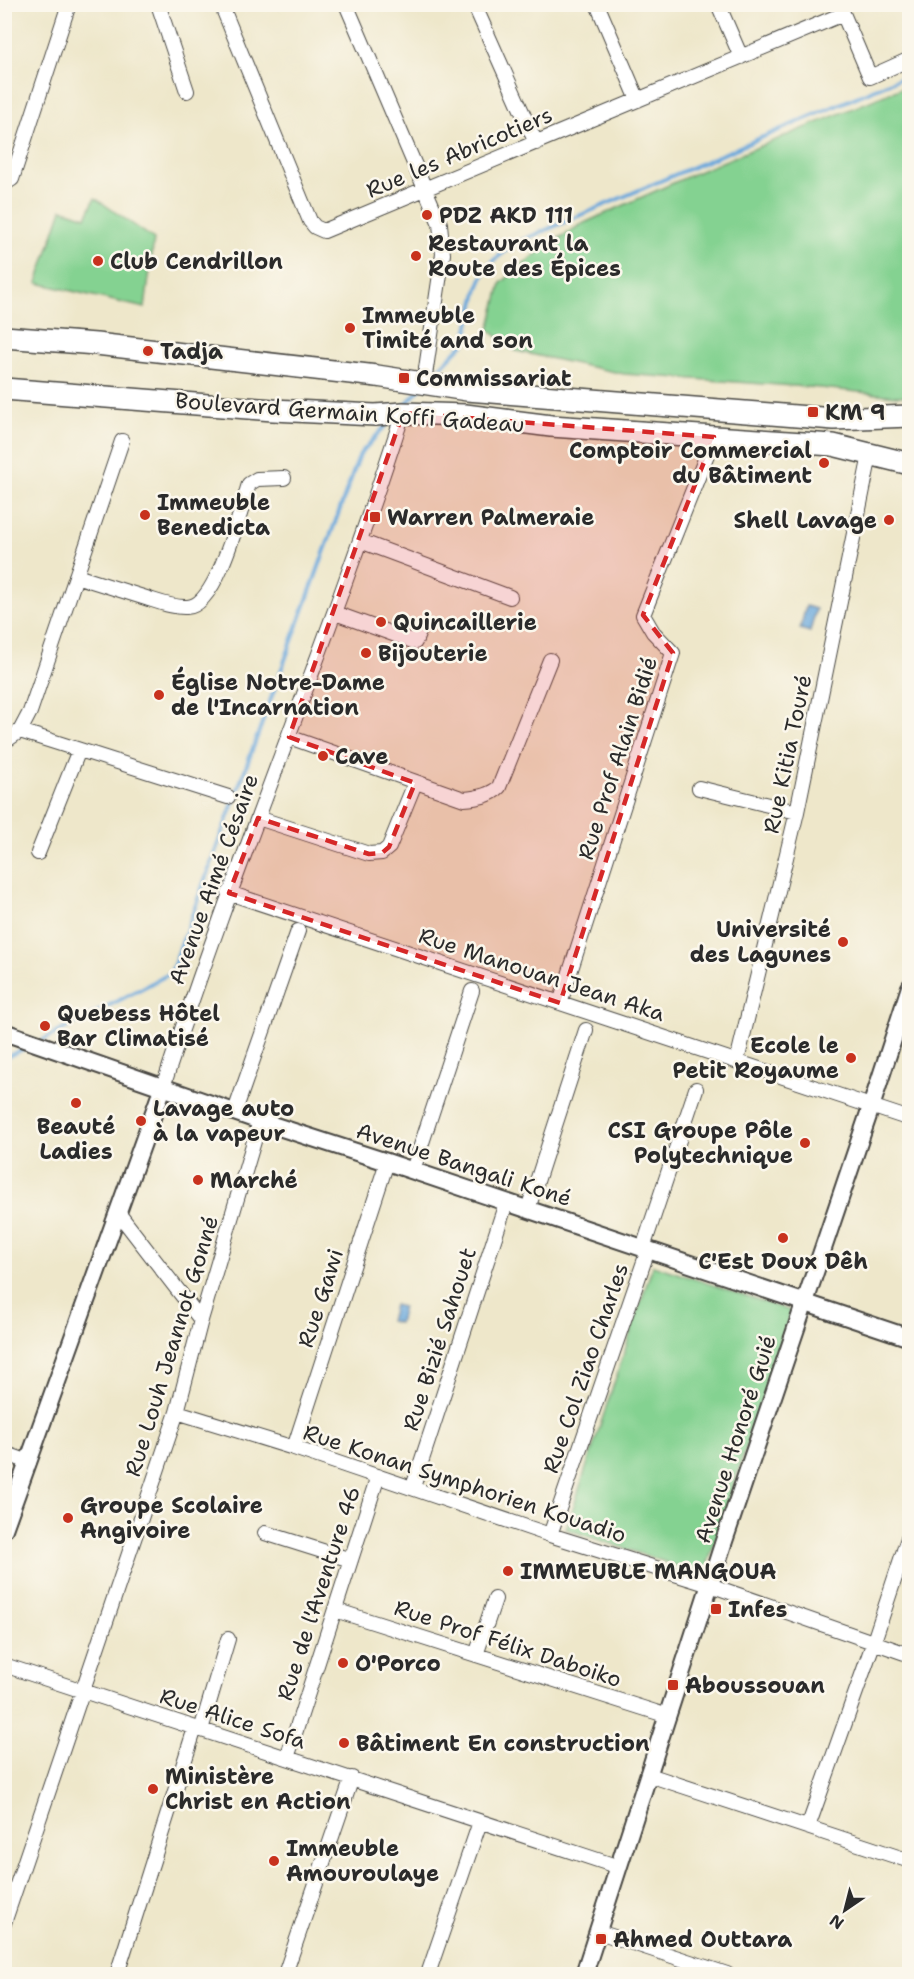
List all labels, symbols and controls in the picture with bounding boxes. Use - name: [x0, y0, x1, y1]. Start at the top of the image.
- street label: Rue les Abricotiers: [362, 100, 557, 205]
- place label: PDZ AKD 111: [439, 201, 573, 230]
- marker: PDZ AKD 111: [420, 208, 434, 222]
- place label: Restaurant la Route des Épices: [428, 229, 621, 283]
- place label: Club Cendrillon: [110, 247, 283, 276]
- marker: Restaurant la Route des Épices: [409, 249, 423, 263]
- marker: Club Cendrillon: [91, 254, 105, 268]
- place label: Immeuble Timité and son: [362, 301, 533, 355]
- marker: Immeuble Timité and son: [343, 321, 357, 335]
- place label: Tadja: [160, 337, 223, 366]
- marker: Tadja: [141, 344, 155, 358]
- place label: Commissariat: [416, 364, 572, 393]
- marker: Commissariat: [397, 371, 411, 385]
- street label: Boulevard Germain Koffi Gadeau: [174, 386, 526, 439]
- place label: KM 9: [825, 398, 886, 427]
- marker: KM 9: [806, 405, 820, 419]
- place label: Comptoir Commercial du Bâtiment: [569, 436, 812, 490]
- marker: Comptoir Commercial du Bâtiment: [817, 456, 831, 470]
- place label: Immeuble Benedicta: [157, 488, 270, 542]
- place label: Warren Palmeraie: [387, 503, 594, 532]
- place label: Shell Lavage: [733, 506, 877, 535]
- marker: Immeuble Benedicta: [138, 508, 152, 522]
- marker: Warren Palmeraie: [368, 510, 382, 524]
- marker: Shell Lavage: [882, 513, 896, 527]
- place label: Quincaillerie: [393, 608, 537, 637]
- marker: Quincaillerie: [374, 615, 388, 629]
- place label: Bijouterie: [378, 639, 488, 668]
- marker: Bijouterie: [359, 646, 373, 660]
- street label: Rue Prof Alain Bidié: [571, 653, 664, 863]
- place label: Église Notre-Dame de l'Incarnation: [171, 666, 385, 722]
- street label: Rue Kitia Touré: [756, 672, 818, 836]
- marker: Église Notre-Dame de l'Incarnation: [152, 688, 166, 702]
- place label: Cave: [335, 742, 388, 771]
- marker: Cave: [316, 749, 330, 763]
- street label: Avenue Aimé Césaire: [162, 770, 265, 989]
- place label: Université des Lagunes: [690, 915, 831, 969]
- street label: Rue Manouan Jean Aka: [415, 921, 669, 1028]
- marker: Université des Lagunes: [836, 935, 850, 949]
- place label: Quebess Hôtel Bar Climatisé: [57, 999, 220, 1053]
- marker: Quebess Hôtel Bar Climatisé: [38, 1019, 52, 1033]
- place label: Ecole le Petit Royaume: [672, 1031, 839, 1085]
- marker: Ecole le Petit Royaume: [844, 1051, 858, 1065]
- place label: Lavage auto à la vapeur: [153, 1094, 294, 1148]
- marker: Beauté Ladies: [69, 1096, 83, 1110]
- place label: Beauté Ladies: [37, 1112, 115, 1166]
- marker: Lavage auto à la vapeur: [134, 1114, 148, 1128]
- street label: Avenue Bangali Koné: [353, 1116, 575, 1213]
- place label: CSI Groupe Pôle Polytechnique: [608, 1116, 793, 1170]
- marker: CSI Groupe Pôle Polytechnique: [798, 1136, 812, 1150]
- place label: Marché: [210, 1166, 298, 1195]
- marker: Marché: [191, 1173, 205, 1187]
- street label: Rue Louh Jeannot Gonné: [118, 1212, 225, 1480]
- marker: C'Est Doux Dêh: [776, 1231, 790, 1245]
- street label: Rue Bizié Sahouet: [396, 1244, 483, 1434]
- street label: Rue Gawi: [291, 1245, 350, 1351]
- place label: C'Est Doux Dêh: [698, 1247, 868, 1276]
- street label: Rue Col Ziao Charles: [536, 1259, 635, 1477]
- street label: Avenue Honoré Guié: [688, 1331, 783, 1547]
- street label: Rue Konan Symphorien Kouadio: [300, 1417, 630, 1549]
- street label: Rue de l'Aventure 46: [270, 1482, 367, 1704]
- place label: Groupe Scolaire Angivoire: [80, 1491, 263, 1545]
- marker: Groupe Scolaire Angivoire: [61, 1511, 75, 1525]
- place label: IMMEUBLE MANGOUA: [520, 1557, 776, 1586]
- marker: IMMEUBLE MANGOUA: [501, 1564, 515, 1578]
- street label: Rue Prof Félix Daboiko: [390, 1593, 625, 1694]
- place label: Infes: [728, 1595, 787, 1624]
- marker: Infes: [709, 1602, 723, 1616]
- place label: O'Porco: [355, 1649, 441, 1678]
- marker: O'Porco: [336, 1656, 350, 1670]
- place label: Aboussouan: [685, 1671, 825, 1700]
- marker: Aboussouan: [666, 1678, 680, 1692]
- street label: Rue Alice Sofa: [156, 1681, 310, 1756]
- place label: Bâtiment En construction: [356, 1729, 650, 1758]
- marker: Bâtiment En construction: [337, 1736, 351, 1750]
- place label: Ministère Christ en Action: [165, 1762, 351, 1816]
- marker: Ministère Christ en Action: [146, 1782, 160, 1796]
- place label: Immeuble Amouroulaye: [286, 1834, 439, 1888]
- marker: Immeuble Amouroulaye: [267, 1854, 281, 1868]
- north arrow: [815, 1880, 875, 1940]
- text: N: [825, 1910, 848, 1934]
- place label: Ahmed Outtara: [613, 1925, 792, 1954]
- marker: Ahmed Outtara: [594, 1932, 608, 1946]

